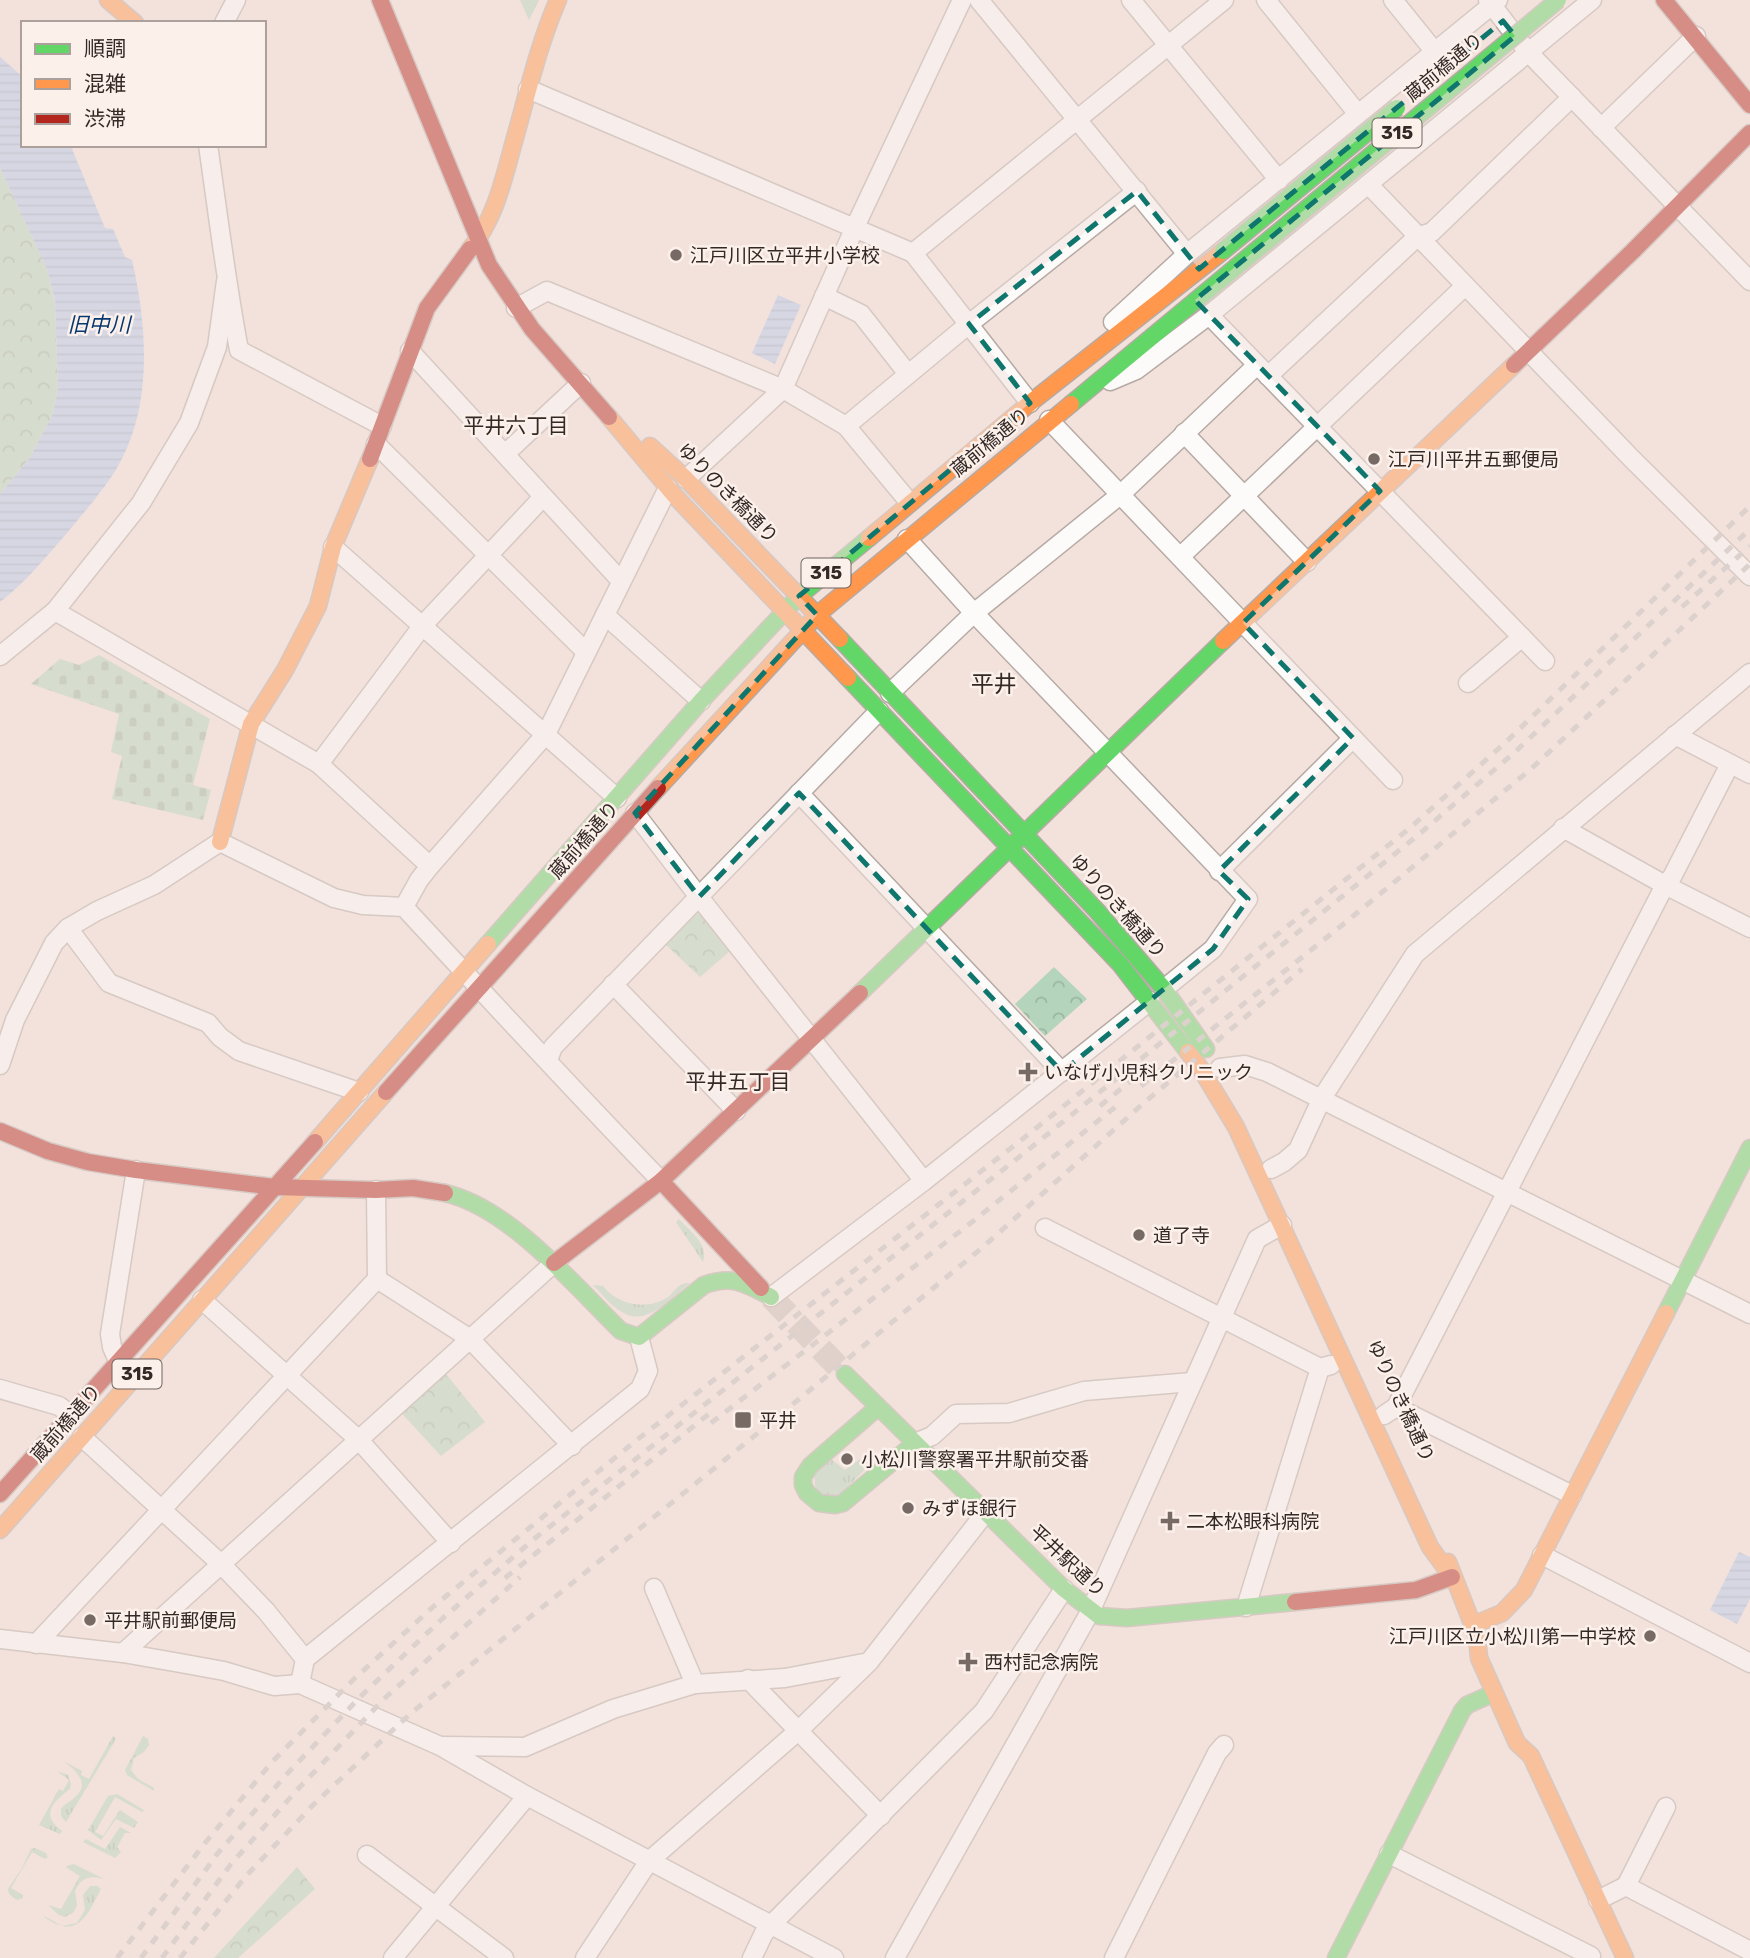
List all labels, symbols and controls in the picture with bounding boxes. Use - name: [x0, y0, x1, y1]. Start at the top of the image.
- legend: [21, 21, 266, 147]
- street label: 蔵前橋通り: [1400, 28, 1488, 106]
- text: 順調: [84, 36, 126, 61]
- text: 混雑: [84, 71, 126, 96]
- text: 渋滞: [84, 106, 126, 131]
- road number: 315: [1372, 118, 1422, 148]
- place label: 江戸川区立平井小学校: [690, 244, 880, 267]
- marker: 江戸川区立平井小学校: [668, 247, 684, 263]
- water label: 旧中川: [68, 312, 132, 337]
- street label: 蔵前橋通り: [946, 403, 1034, 481]
- district label: 平井六丁目: [464, 413, 569, 438]
- street label: ゆりのき橋通り: [673, 438, 783, 548]
- place label: 江戸川平井五郵便局: [1388, 448, 1559, 471]
- marker: 江戸川平井五郵便局: [1366, 451, 1382, 467]
- road number: 315: [802, 558, 850, 588]
- district label: 平井: [971, 670, 1017, 698]
- street label: 蔵前橋通り: [544, 797, 624, 883]
- street label: ゆりのき橋通り: [1065, 849, 1171, 963]
- place label: いなげ小児科クリニック: [1044, 1061, 1253, 1084]
- marker: いなげ小児科クリニック: [1018, 1062, 1038, 1082]
- district label: 平井五丁目: [686, 1069, 791, 1094]
- place label: 道了寺: [1153, 1224, 1210, 1247]
- marker: 道了寺: [1131, 1227, 1147, 1243]
- street label: ゆりのき橋通り: [1363, 1336, 1439, 1466]
- road number: 315: [113, 1359, 162, 1388]
- street label: 蔵前橋通り: [26, 1380, 106, 1466]
- place label: 平井: [759, 1409, 797, 1432]
- marker: 平井: [733, 1410, 753, 1430]
- place label: 小松川警察署平井駅前交番: [861, 1448, 1089, 1471]
- marker: 小松川警察署平井駅前交番: [839, 1451, 855, 1467]
- place label: みずほ銀行: [922, 1497, 1017, 1520]
- marker: みずほ銀行: [900, 1500, 916, 1516]
- place label: 二本松眼科病院: [1186, 1510, 1319, 1533]
- marker: 二本松眼科病院: [1160, 1511, 1180, 1531]
- street label: 平井駅通り: [1025, 1520, 1111, 1602]
- place label: 平井駅前郵便局: [104, 1609, 237, 1632]
- marker: 平井駅前郵便局: [82, 1612, 98, 1628]
- place label: 江戸川区立小松川第一中学校: [1389, 1625, 1636, 1648]
- marker: 江戸川区立小松川第一中学校: [1642, 1628, 1658, 1644]
- place label: 西村記念病院: [984, 1651, 1098, 1674]
- marker: 西村記念病院: [958, 1652, 978, 1672]

